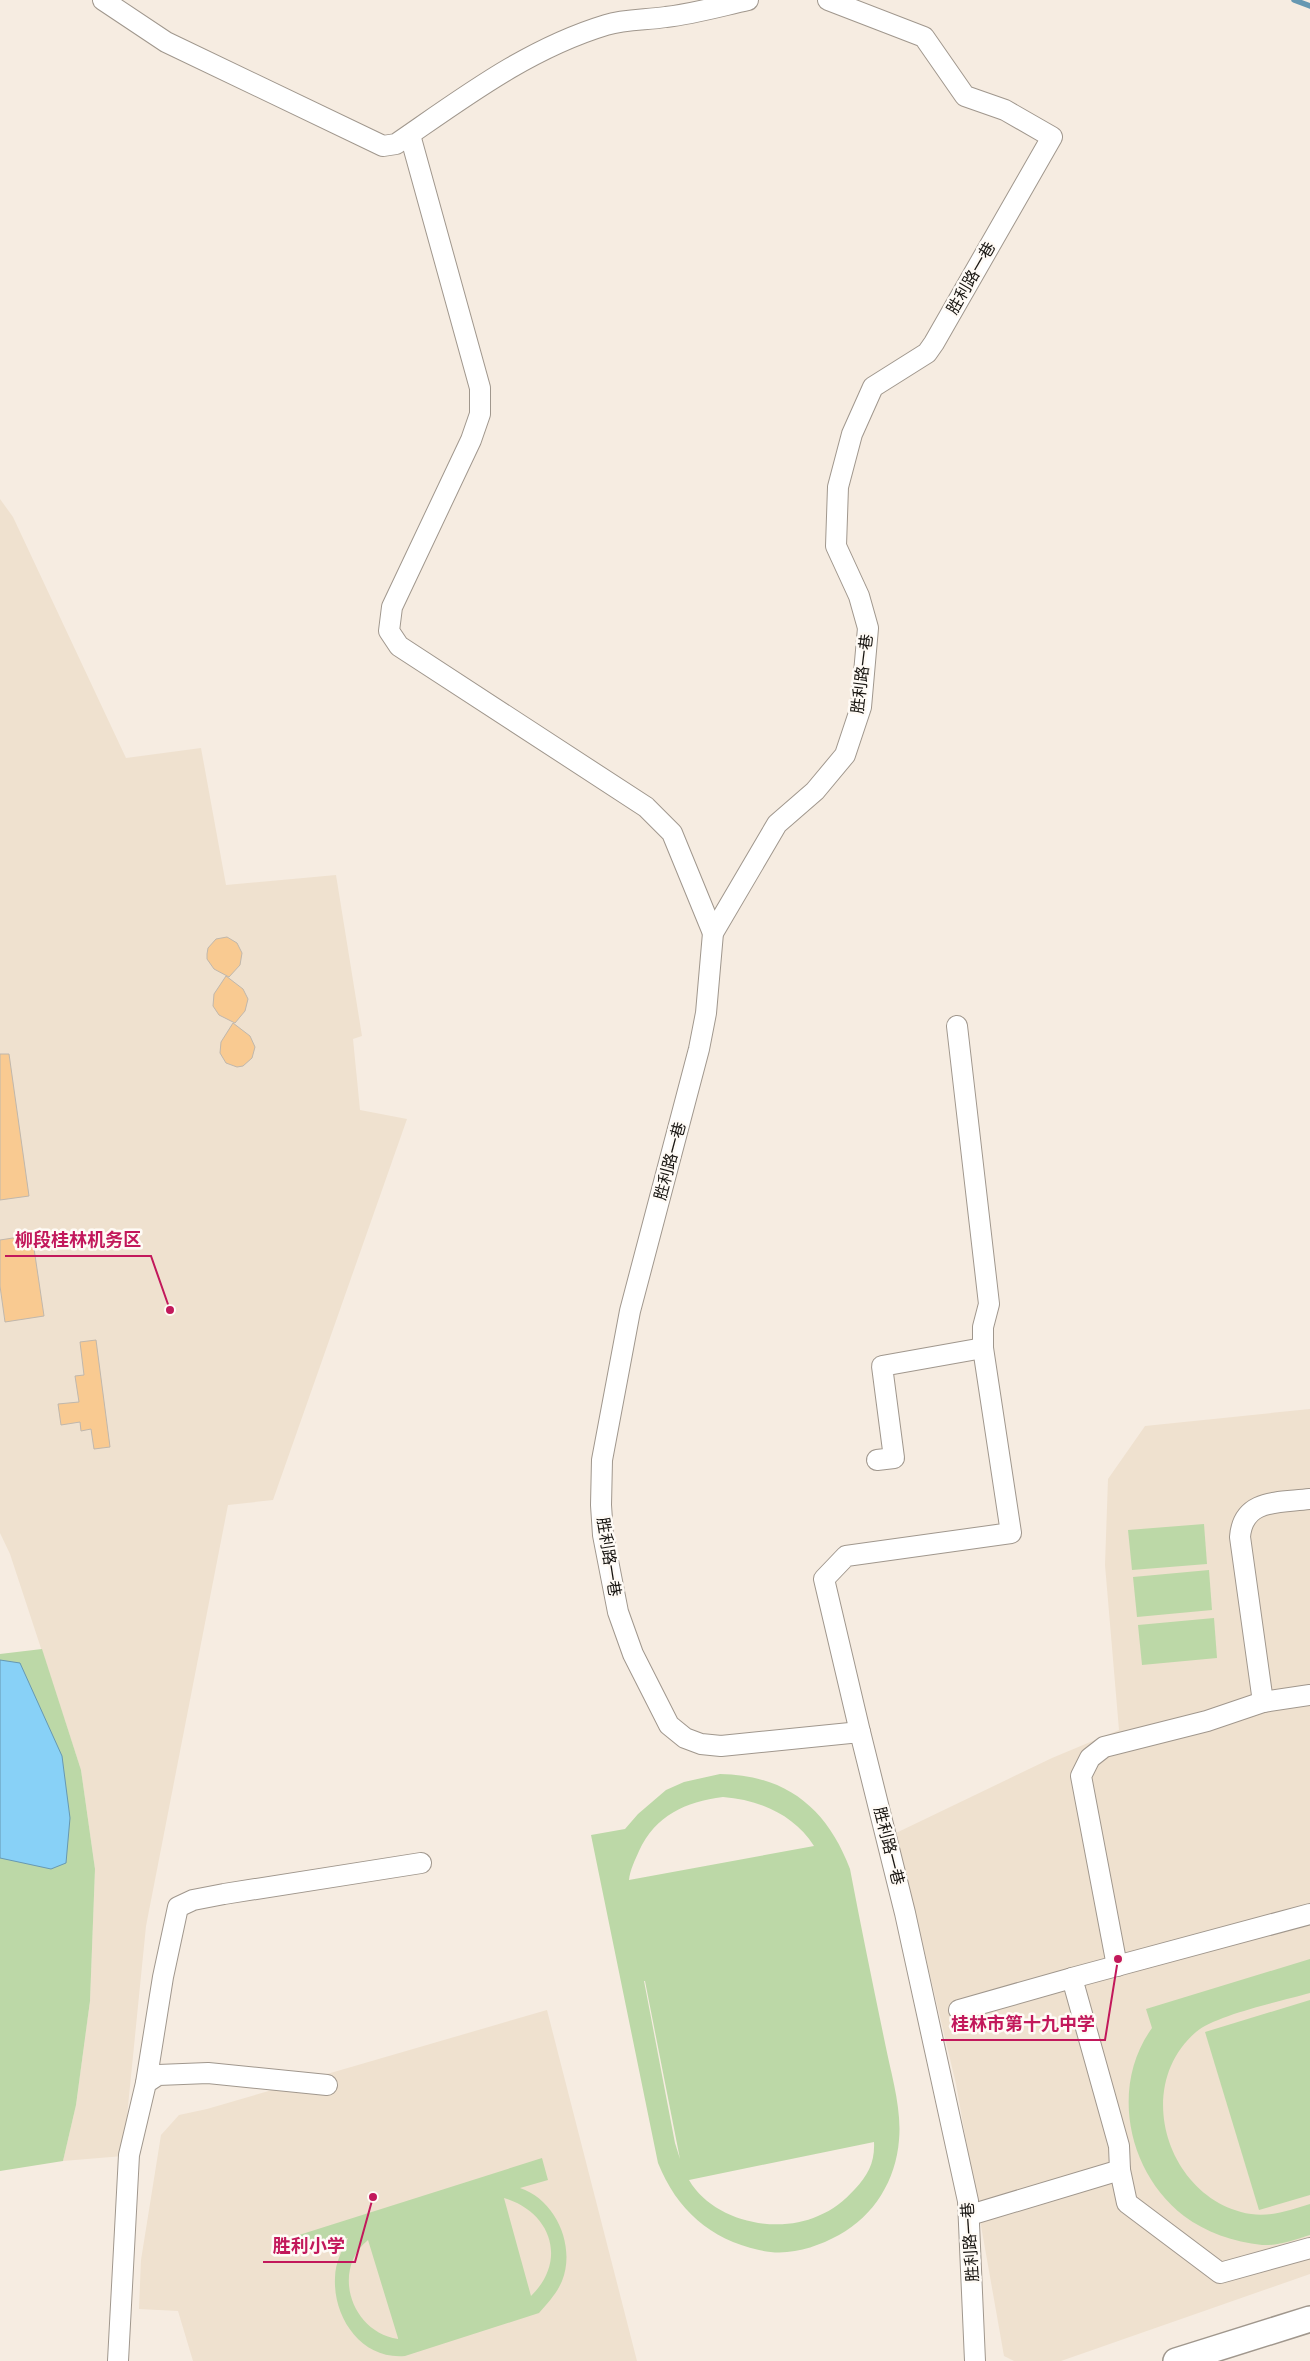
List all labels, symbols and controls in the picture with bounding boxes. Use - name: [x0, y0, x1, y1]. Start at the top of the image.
- street label: 胜利路一巷: [943, 239, 999, 317]
- street label: 胜利路一巷: [848, 633, 876, 715]
- street label: 胜利路一巷: [650, 1120, 690, 1202]
- callout: 柳段桂林机务区: [5, 1223, 151, 1256]
- text: 柳段桂林机务区: [15, 1229, 141, 1251]
- street label: 胜利路一巷: [593, 1516, 625, 1598]
- street label: 胜利路一巷: [870, 1805, 908, 1887]
- callout: 桂林市第十九中学: [941, 2007, 1105, 2040]
- text: 桂林市第十九中学: [951, 2013, 1095, 2035]
- street label: 胜利路一巷: [958, 2201, 982, 2283]
- callout: 胜利小学: [263, 2229, 355, 2262]
- text: 胜利小学: [273, 2235, 345, 2257]

